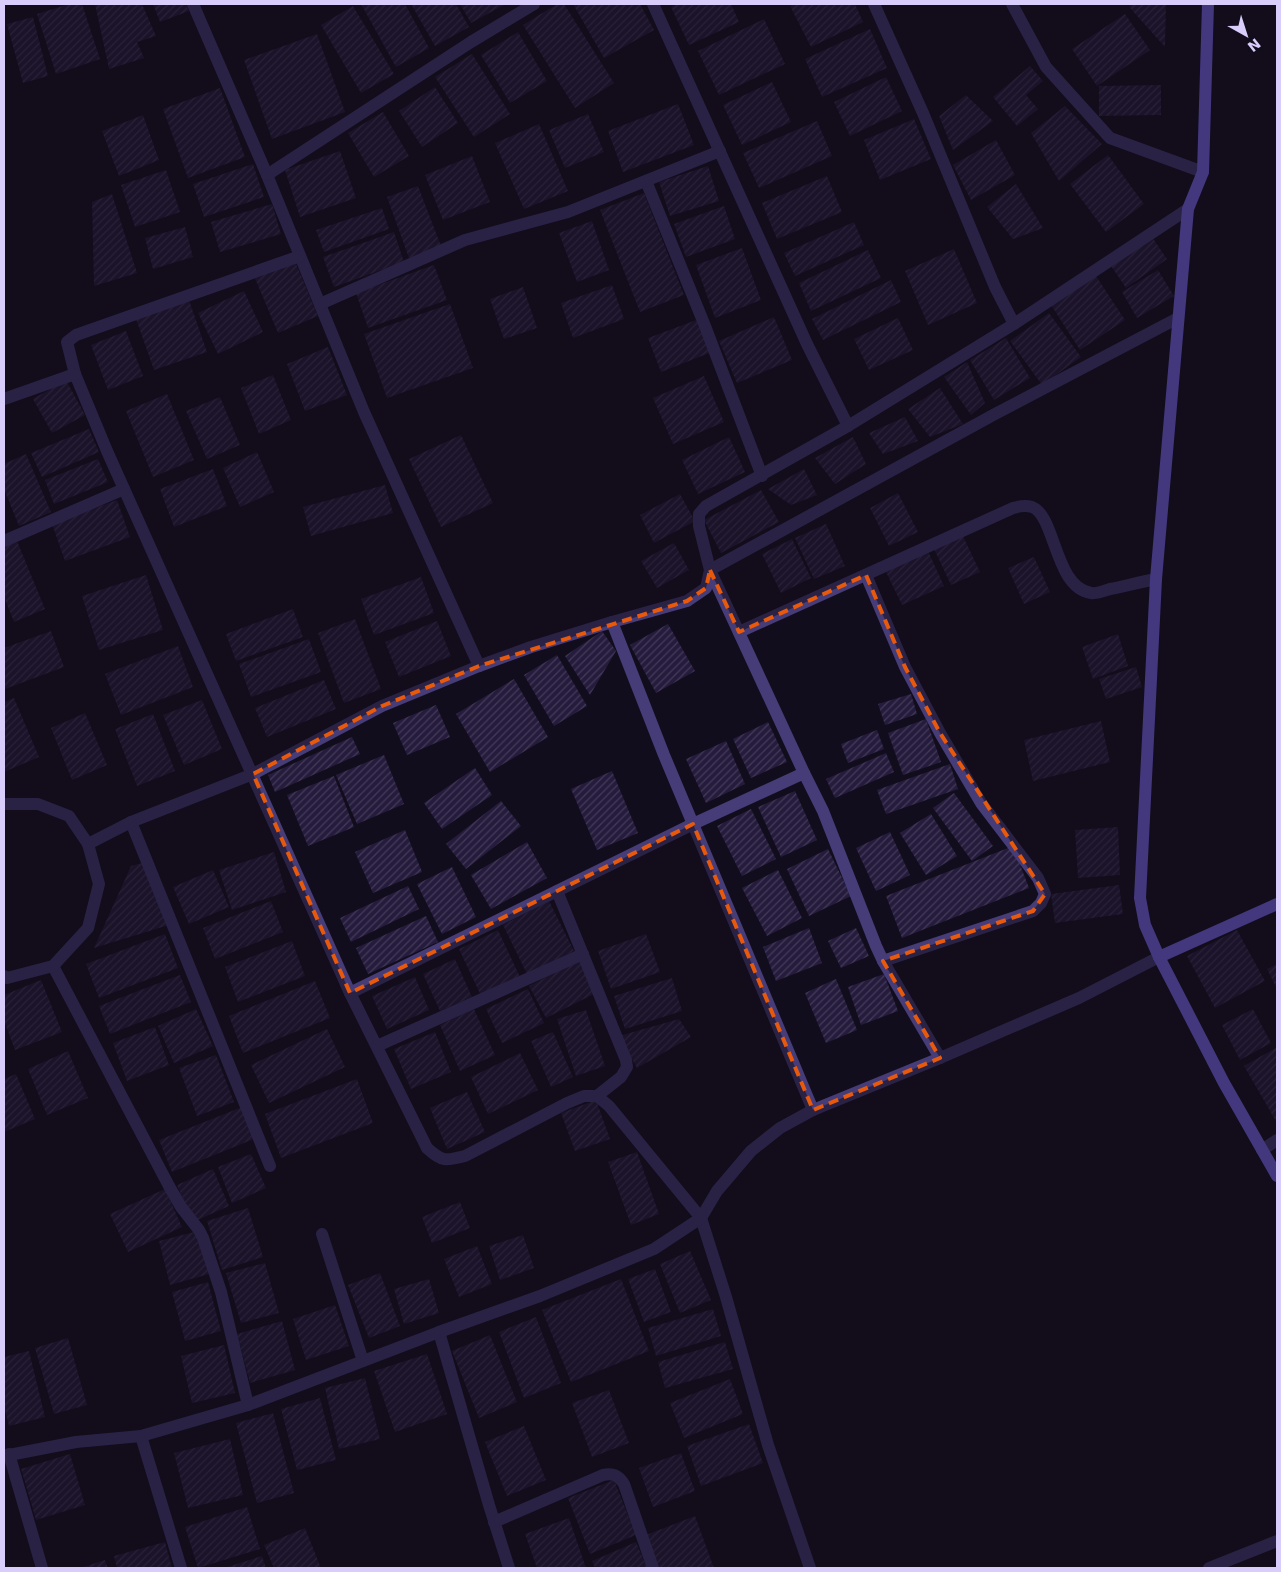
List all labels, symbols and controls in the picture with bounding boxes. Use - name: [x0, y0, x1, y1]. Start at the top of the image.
- north arrow: [1221, 10, 1271, 60]
- text: N: [1245, 35, 1264, 55]

